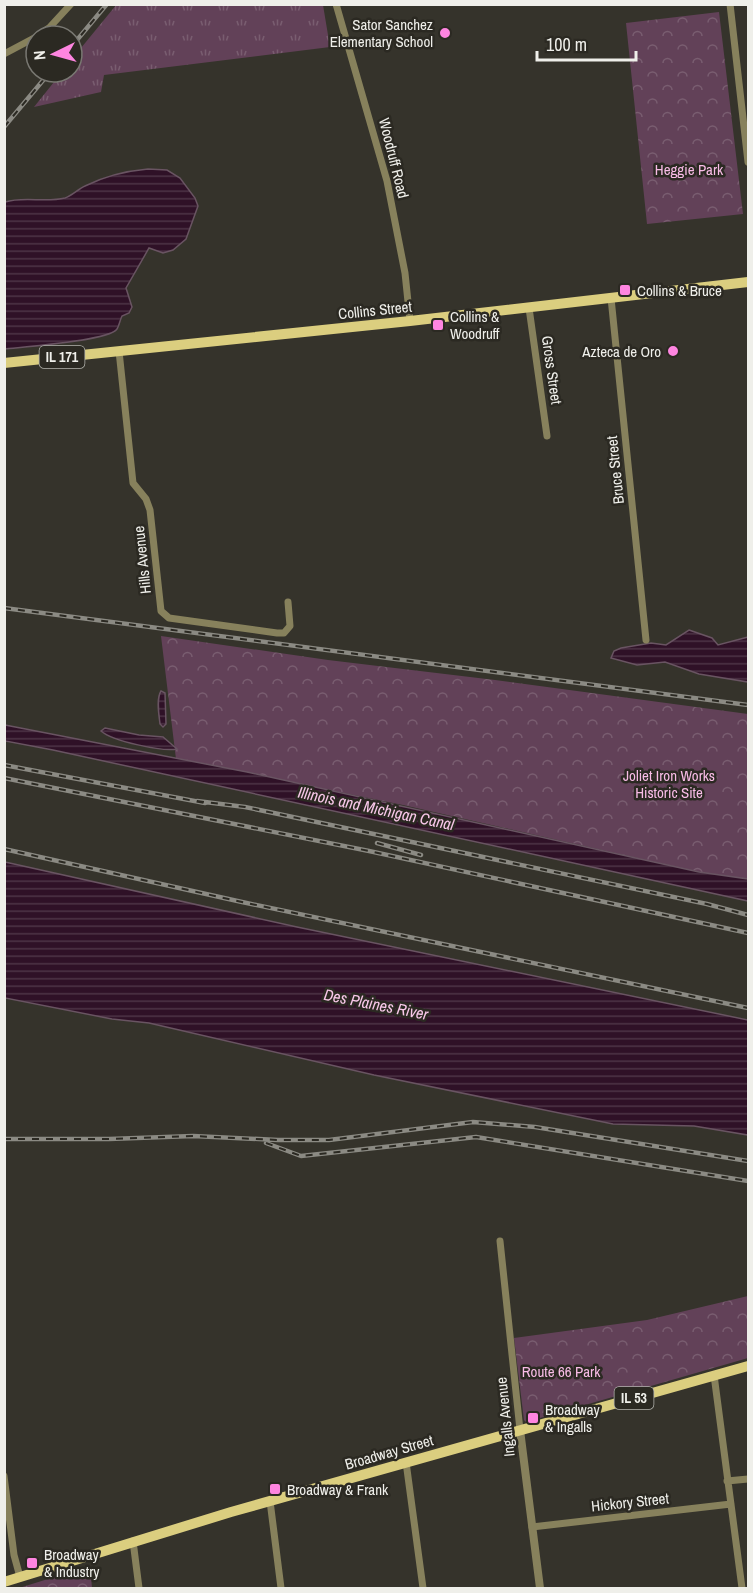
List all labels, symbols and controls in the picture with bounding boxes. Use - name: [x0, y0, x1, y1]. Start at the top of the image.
- place label: Sator Sanchez Elementary School: [330, 14, 433, 52]
- north arrow: [24, 24, 84, 84]
- scale bar: [537, 24, 636, 62]
- marker: Sator Sanchez Elementary School: [438, 26, 452, 40]
- text: 100 m: [546, 32, 587, 57]
- text: N: [28, 50, 50, 61]
- street label: Woodruff Road: [374, 116, 414, 200]
- park label: Heggie Park: [655, 159, 724, 180]
- place label: Collins & Bruce: [637, 280, 722, 301]
- marker: Collins & Bruce: [618, 283, 632, 297]
- street label: Collins Street: [337, 296, 413, 324]
- place label: Collins & Woodruff: [450, 306, 500, 344]
- marker: Collins & Woodruff: [431, 318, 445, 332]
- street label: Gross Street: [537, 334, 567, 406]
- place label: Azteca de Oro: [581, 341, 661, 362]
- marker: Azteca de Oro: [666, 344, 680, 358]
- road number: IL 171: [40, 346, 84, 368]
- street label: Bruce Street: [601, 434, 629, 505]
- street label: Hills Avenue: [128, 525, 156, 595]
- park label: Joliet Iron Works Historic Site: [623, 765, 715, 803]
- water label: Illinois and Michigan Canal: [296, 781, 457, 836]
- water label: Des Plaines River: [322, 983, 431, 1025]
- park label: Route 66 Park: [522, 1361, 601, 1382]
- street label: Ingalls Avenue: [490, 1376, 520, 1458]
- road number: IL 53: [614, 1387, 654, 1409]
- place label: Broadway & Ingalls: [545, 1399, 601, 1437]
- marker: Broadway & Ingalls: [526, 1411, 540, 1425]
- street label: Broadway Street: [342, 1429, 436, 1475]
- place label: Broadway & Frank: [287, 1479, 389, 1500]
- marker: Broadway & Frank: [268, 1482, 282, 1496]
- street label: Hickory Street: [590, 1487, 670, 1517]
- place label: Broadway & Industry: [44, 1544, 100, 1582]
- marker: Broadway & Industry: [25, 1556, 39, 1570]

